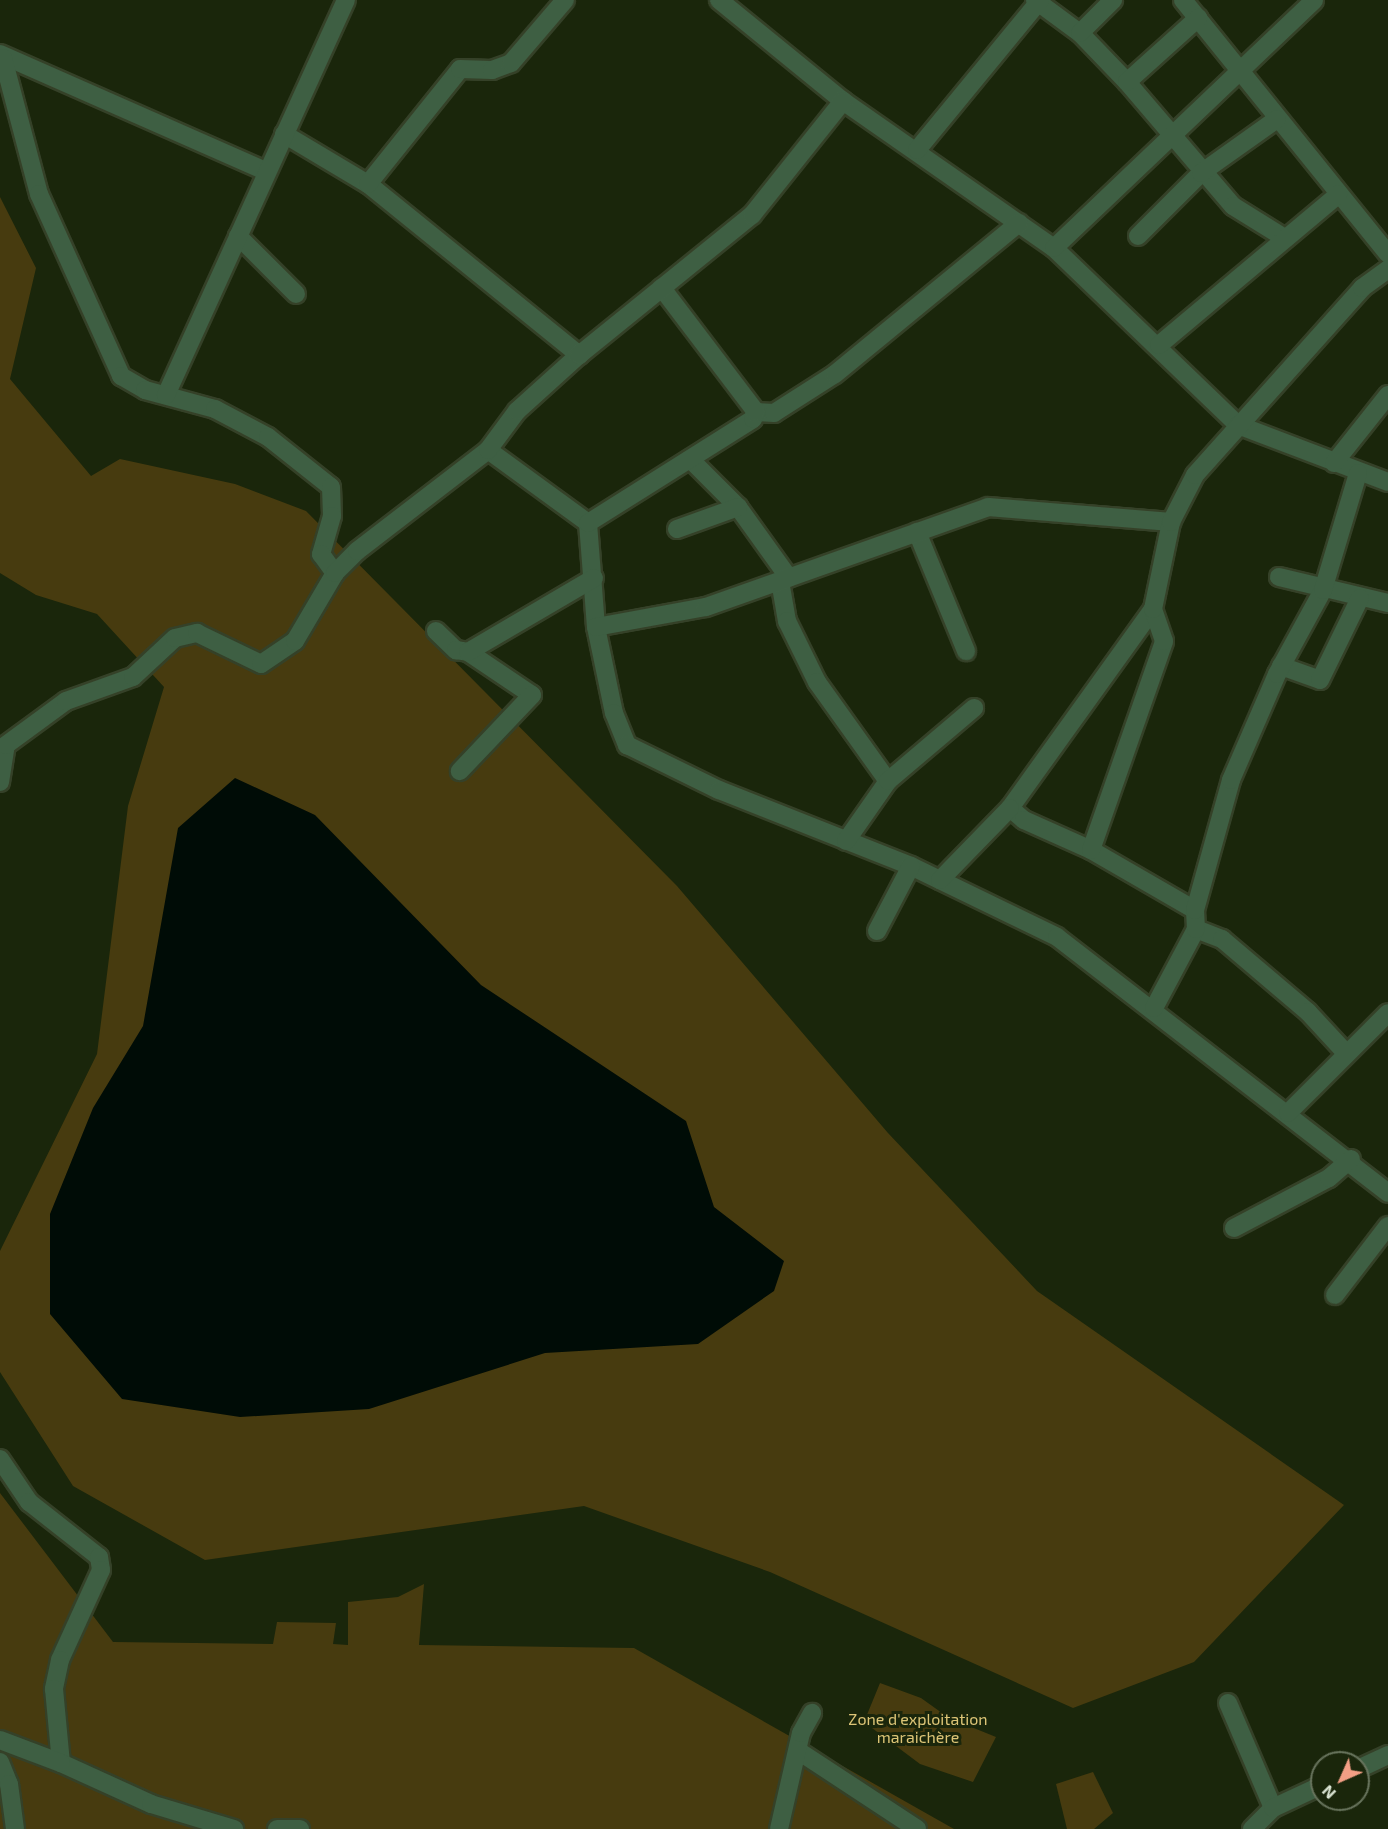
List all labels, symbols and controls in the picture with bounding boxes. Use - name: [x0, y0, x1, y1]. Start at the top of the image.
- park label: Zone d'exploitation maraichère: [848, 1709, 988, 1747]
- north arrow: [1310, 1751, 1370, 1811]
- text: N: [1318, 1782, 1339, 1803]

